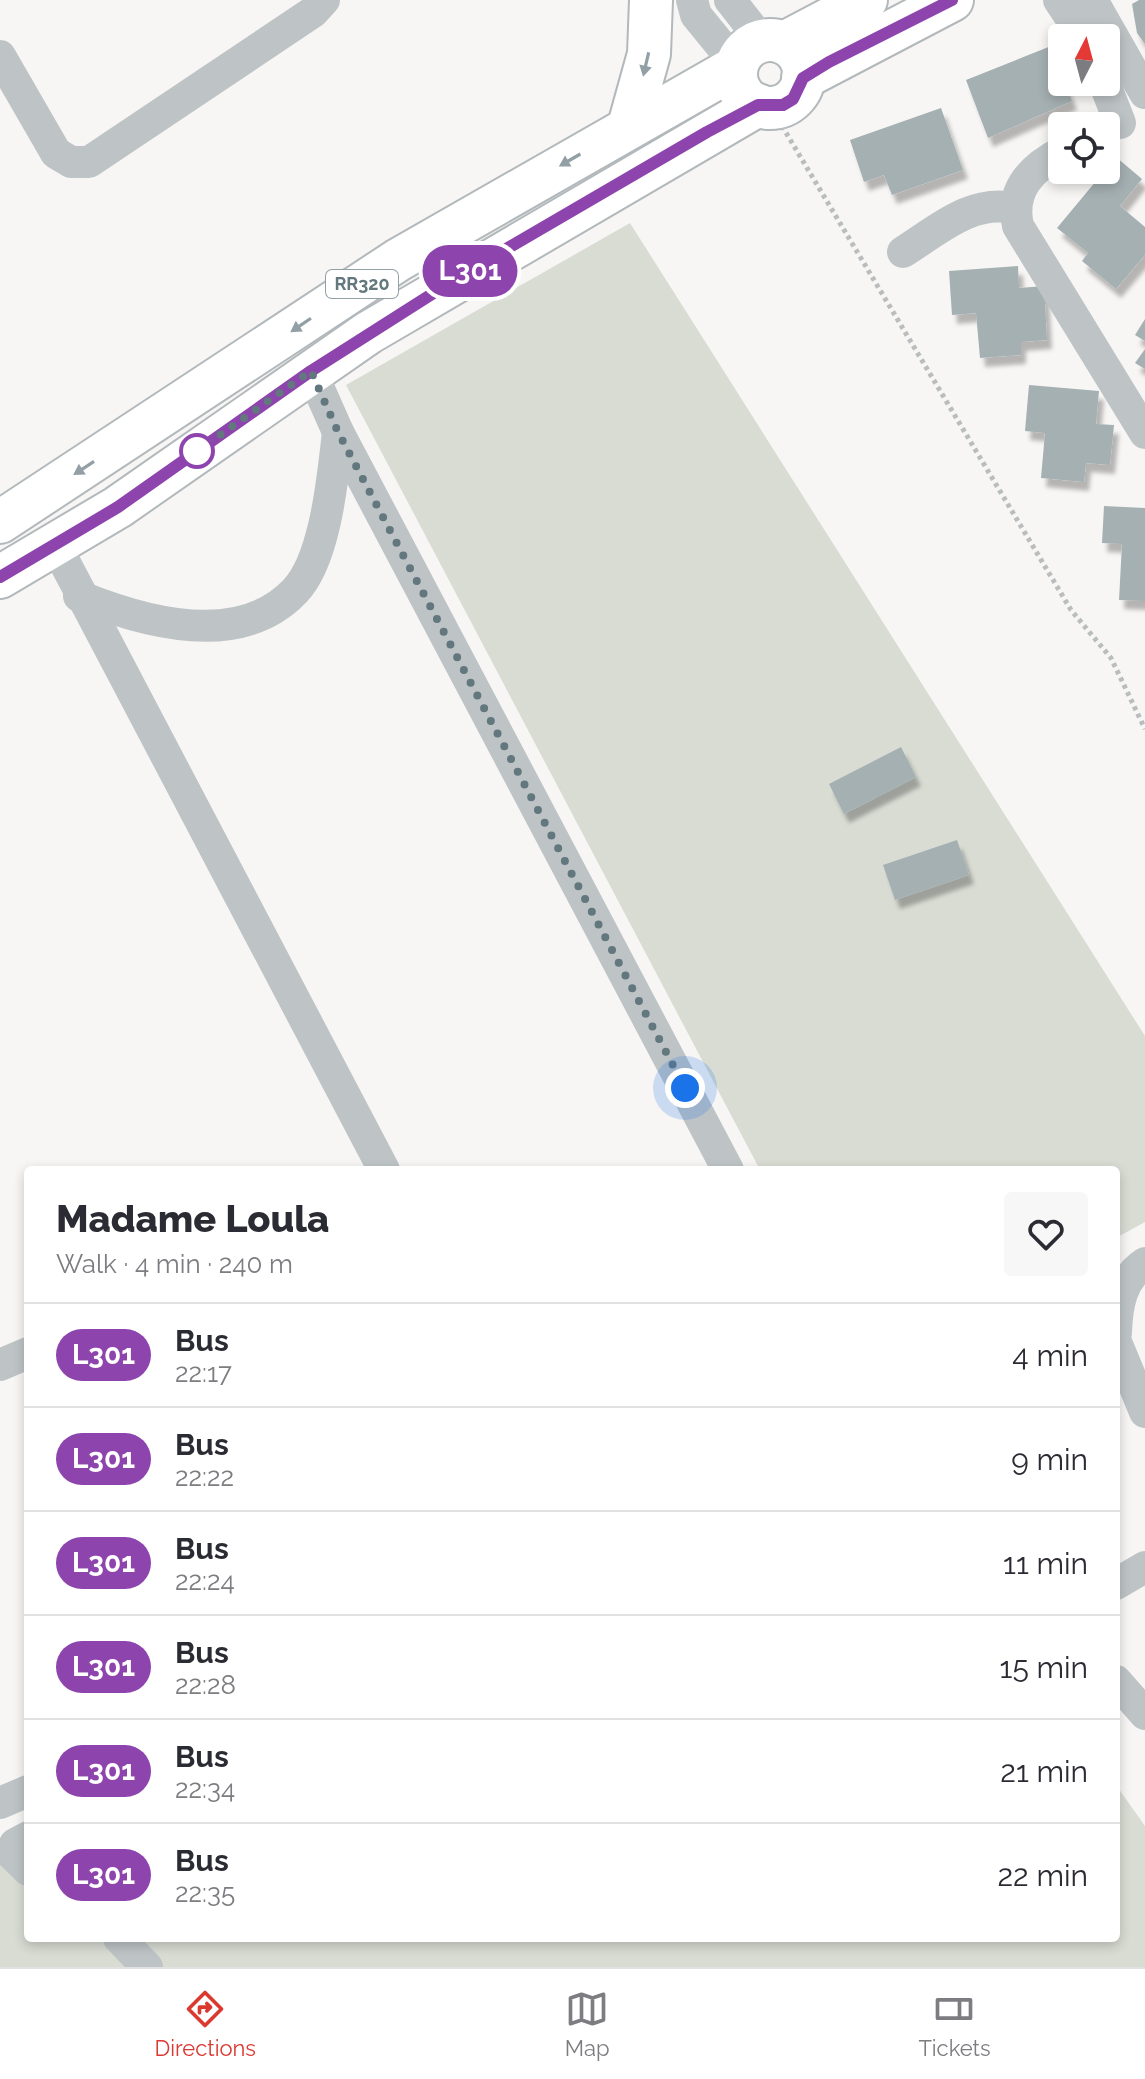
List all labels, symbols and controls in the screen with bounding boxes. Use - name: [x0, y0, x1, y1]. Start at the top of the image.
- north arrow: [1048, 24, 1120, 96]
- map controls: [1048, 24, 1120, 184]
- one-way arrow: [639, 52, 652, 77]
- button: locate: [1048, 112, 1120, 184]
- one-way arrow: [559, 153, 581, 167]
- line badge: L301: [414, 245, 526, 297]
- text: L301: [438, 254, 502, 287]
- road number: RR320: [326, 270, 398, 298]
- one-way arrow: [290, 317, 311, 332]
- unlabelled marker: [180, 434, 214, 468]
- one-way arrow: [73, 461, 94, 476]
- your location: [665, 1068, 705, 1108]
- button: heart: [1004, 1192, 1088, 1276]
- text: Madame Loula: [56, 1196, 329, 1241]
- text: Walk · 4 min · 240 m: [56, 1249, 293, 1279]
- text: Bus: [175, 1323, 229, 1358]
- text: L301: [72, 1338, 135, 1371]
- text: 4 min: [1012, 1338, 1088, 1373]
- text: 22:17: [175, 1358, 232, 1388]
- text: Bus: [175, 1427, 229, 1462]
- text: L301: [72, 1442, 135, 1475]
- text: 9 min: [1011, 1442, 1088, 1477]
- text: 22:22: [175, 1462, 234, 1492]
- text: Bus: [175, 1531, 229, 1566]
- text: L301: [72, 1546, 135, 1579]
- text: 11 min: [1003, 1546, 1088, 1581]
- text: 22:24: [175, 1566, 235, 1596]
- text: Bus: [175, 1635, 229, 1670]
- text: L301: [72, 1650, 135, 1683]
- text: 15 min: [1000, 1650, 1088, 1685]
- text: 22:28: [175, 1670, 236, 1700]
- text: Bus: [175, 1739, 229, 1774]
- text: L301: [72, 1754, 135, 1787]
- text: 21 min: [1000, 1754, 1088, 1789]
- text: 22:34: [175, 1774, 235, 1804]
- text: Bus: [175, 1843, 229, 1878]
- text: L301: [72, 1858, 135, 1891]
- text: 22 min: [997, 1858, 1088, 1893]
- text: 22:35: [175, 1878, 235, 1908]
- tab: Directions: [154, 1987, 256, 2061]
- tab: Map: [565, 1987, 610, 2061]
- tab: Tickets: [918, 1987, 991, 2061]

